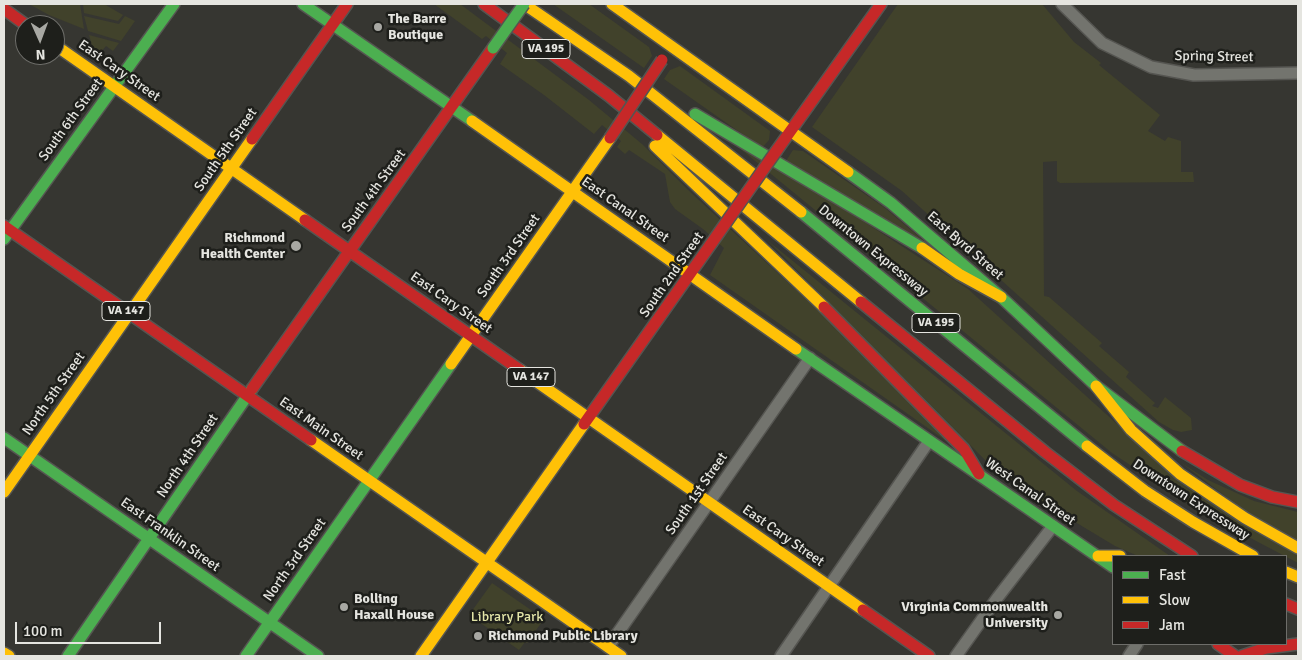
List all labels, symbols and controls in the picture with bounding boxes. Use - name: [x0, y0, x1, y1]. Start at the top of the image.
- place label: The Barre Boutique: [388, 11, 446, 44]
- north arrow: [15, 15, 65, 65]
- marker: The Barre Boutique: [372, 21, 384, 33]
- street label: East Cary Street: [75, 37, 163, 105]
- road number: VA 195: [522, 40, 570, 59]
- text: N: [35, 46, 46, 63]
- street label: Spring Street: [1174, 48, 1254, 66]
- street label: South 6th Street: [35, 75, 107, 165]
- street label: South 5th Street: [191, 105, 261, 195]
- street label: South 4th Street: [338, 146, 410, 236]
- street label: East Canal Street: [578, 174, 672, 246]
- street label: Downtown Expressway: [815, 202, 931, 300]
- street label: East Byrd Street: [923, 208, 1007, 284]
- street label: South 3rd Street: [474, 211, 544, 301]
- street label: South 2nd Street: [636, 229, 708, 321]
- place label: Richmond Health Center: [200, 230, 285, 262]
- marker: Richmond Health Center: [289, 239, 303, 253]
- street label: East Cary Street: [407, 269, 495, 337]
- road number: VA 147: [102, 302, 150, 321]
- road number: VA 195: [912, 314, 960, 332]
- street label: North 5th Street: [19, 349, 89, 439]
- road number: VA 147: [507, 368, 555, 387]
- street label: East Main Street: [276, 394, 366, 464]
- street label: North 4th Street: [154, 411, 222, 501]
- street label: South 1st Street: [662, 450, 732, 538]
- street label: West Canal Street: [982, 455, 1078, 529]
- street label: Downtown Expressway: [1129, 456, 1253, 544]
- street label: East Franklin Street: [117, 494, 223, 576]
- street label: East Cary Street: [739, 502, 827, 570]
- street label: North 3rd Street: [260, 515, 330, 605]
- legend: [1112, 555, 1287, 645]
- text: Fast: [1159, 566, 1186, 584]
- place label: Bolling Haxall House: [354, 591, 434, 624]
- text: Slow: [1159, 591, 1190, 609]
- place label: Virginia Commonwealth University: [901, 599, 1048, 632]
- marker: Bolling Haxall House: [338, 601, 350, 613]
- park label: Library Park: [471, 609, 543, 625]
- marker: Virginia Commonwealth University: [1052, 609, 1064, 621]
- scale bar: [18, 612, 164, 644]
- text: Jam: [1159, 616, 1185, 634]
- text: 100 m: [23, 622, 63, 640]
- place label: Richmond Public Library: [488, 628, 638, 644]
- marker: Richmond Public Library: [472, 630, 484, 642]

